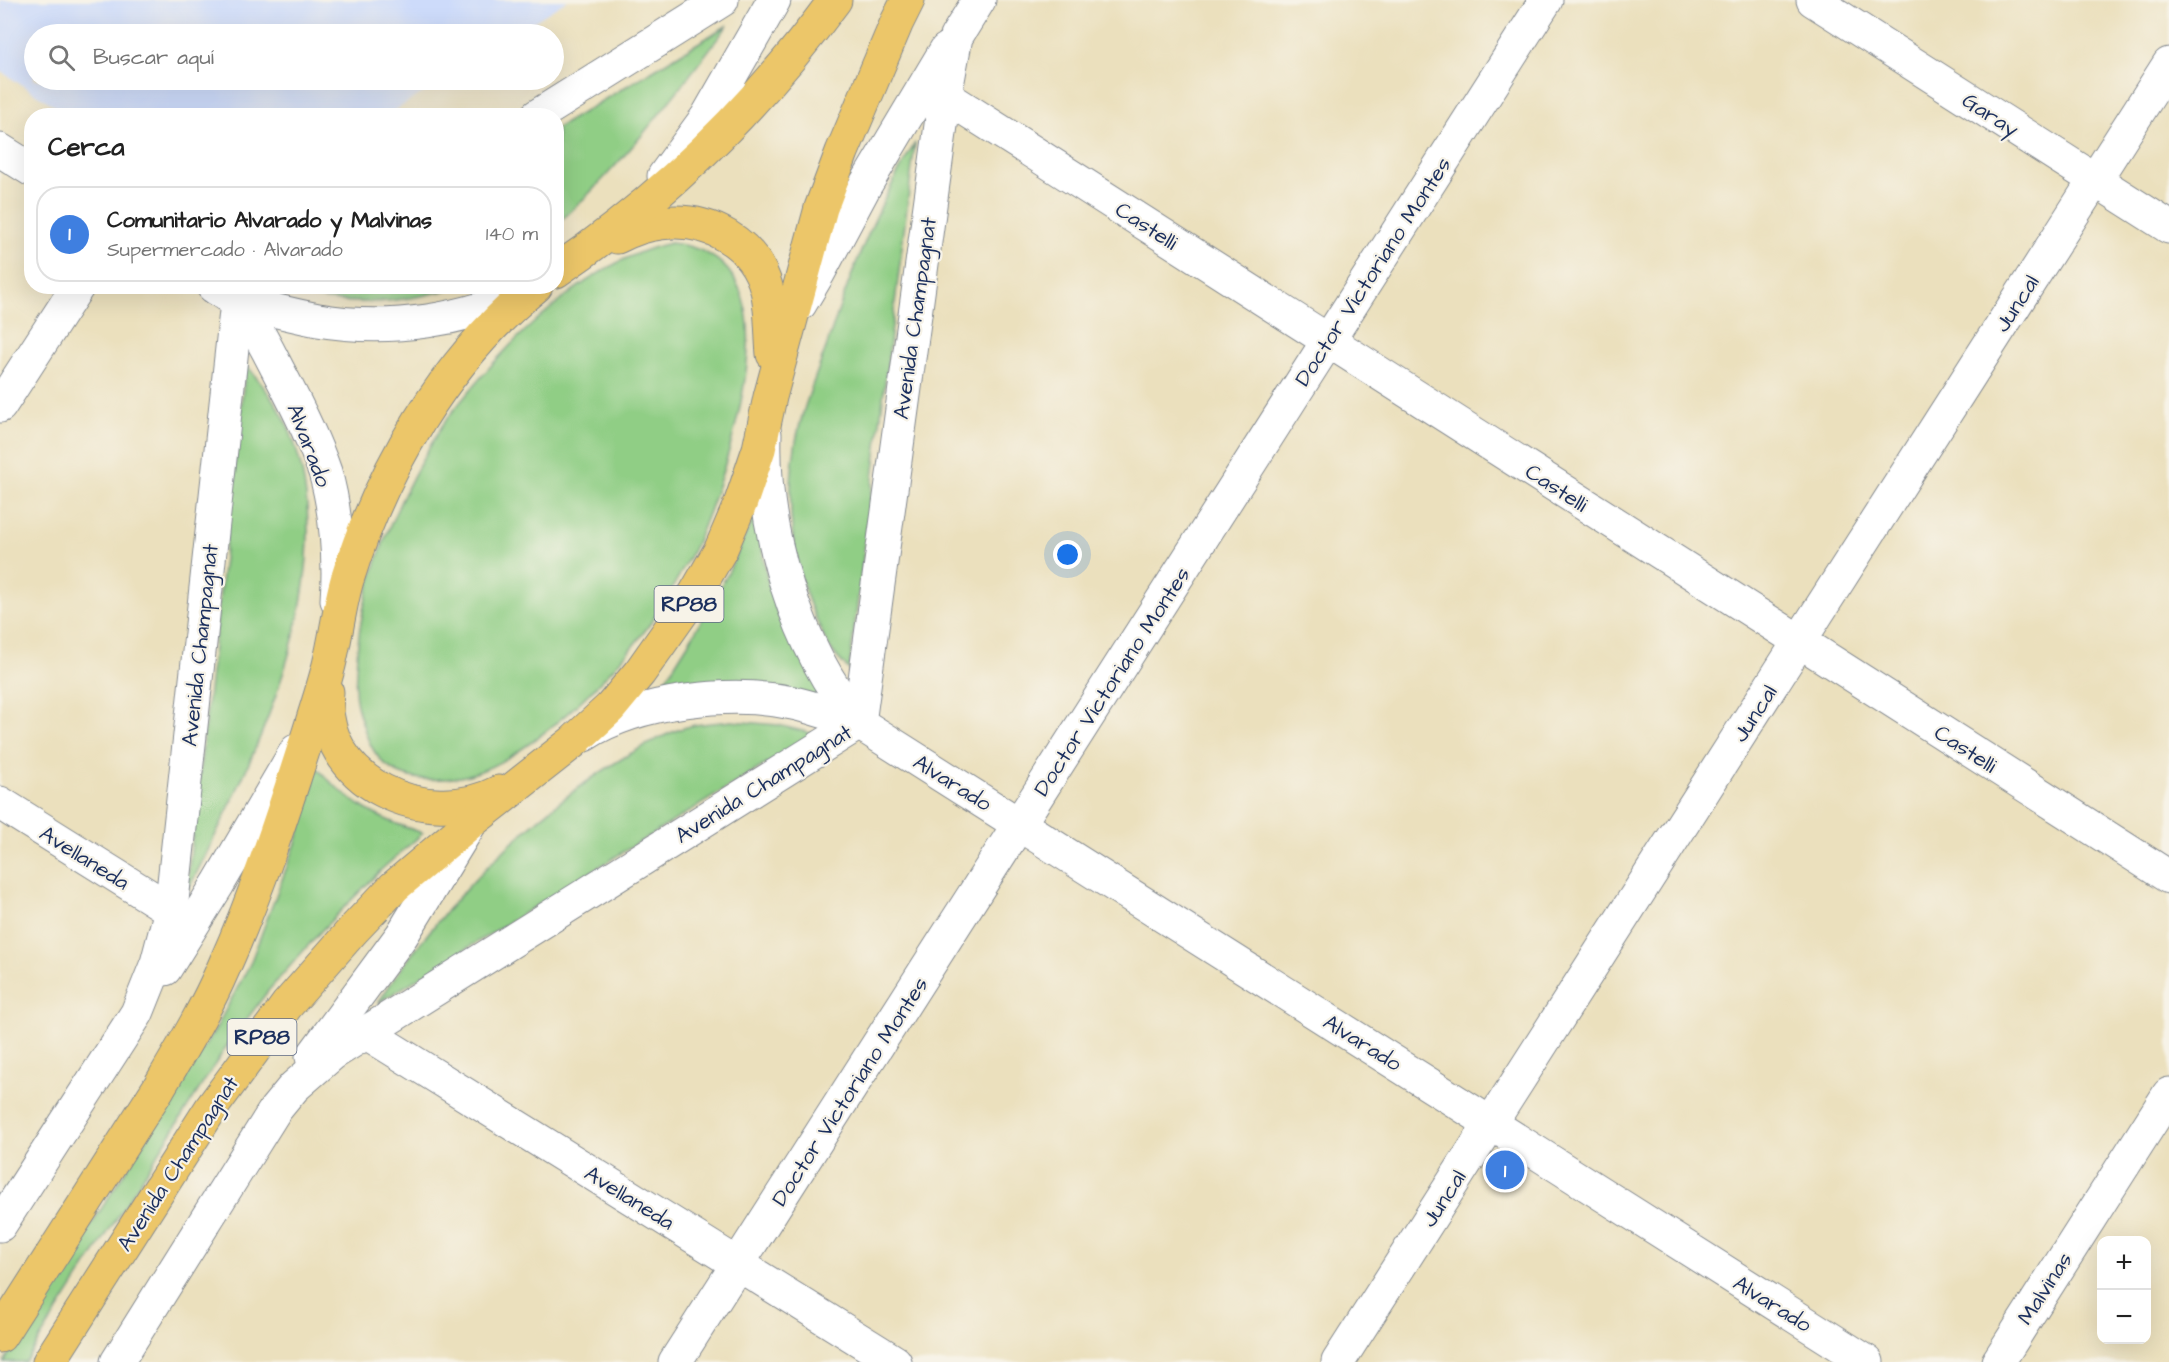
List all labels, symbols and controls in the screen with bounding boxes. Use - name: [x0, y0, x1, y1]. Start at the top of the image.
- search box: [24, 24, 564, 90]
- icon: search: [45, 41, 78, 74]
- text: Buscar aquí: [93, 42, 214, 73]
- street label: Garay: [1955, 85, 2025, 146]
- text: Cerca: [48, 129, 125, 165]
- street label: Doctor Victoriano Montes: [1287, 151, 1459, 392]
- street label: Castelli: [1109, 195, 1184, 258]
- text: Comunitario Alvarado y Malvinas: [107, 205, 432, 236]
- street label: Avenida Champagnat: [886, 215, 946, 421]
- text: 1: [68, 220, 71, 248]
- text: 140 m: [486, 220, 538, 248]
- text: Supermercado · Alvarado: [107, 236, 343, 264]
- street label: Juncal: [1987, 269, 2047, 338]
- street label: Alvarado: [279, 399, 339, 492]
- street label: Castelli: [1519, 457, 1594, 520]
- your location: [1053, 540, 1082, 569]
- street label: Avenida Champagnat: [174, 542, 228, 748]
- street label: Doctor Victoriano Montes: [1026, 561, 1198, 802]
- road number: RP88: [654, 586, 724, 622]
- street label: Juncal: [1725, 679, 1785, 748]
- street label: Avenida Champagnat: [669, 717, 859, 852]
- street label: Castelli: [1928, 718, 2003, 781]
- street label: Alvarado: [907, 747, 998, 820]
- street label: Avellaneda: [33, 818, 135, 898]
- street label: Doctor Victoriano Montes: [764, 971, 936, 1212]
- street label: Alvarado: [1317, 1007, 1408, 1080]
- road number: RP88: [228, 1019, 296, 1055]
- street label: Avenida Champagnat: [110, 1070, 248, 1258]
- pin: 1: [1486, 1148, 1524, 1192]
- street label: Avellaneda: [578, 1158, 680, 1238]
- street label: Juncal: [1414, 1164, 1474, 1233]
- map controls: [2097, 1236, 2151, 1344]
- button: +: [2097, 1236, 2151, 1290]
- street label: Malvinas: [2010, 1246, 2080, 1331]
- street label: Alvarado: [1727, 1268, 1818, 1341]
- button: −: [2097, 1290, 2151, 1344]

